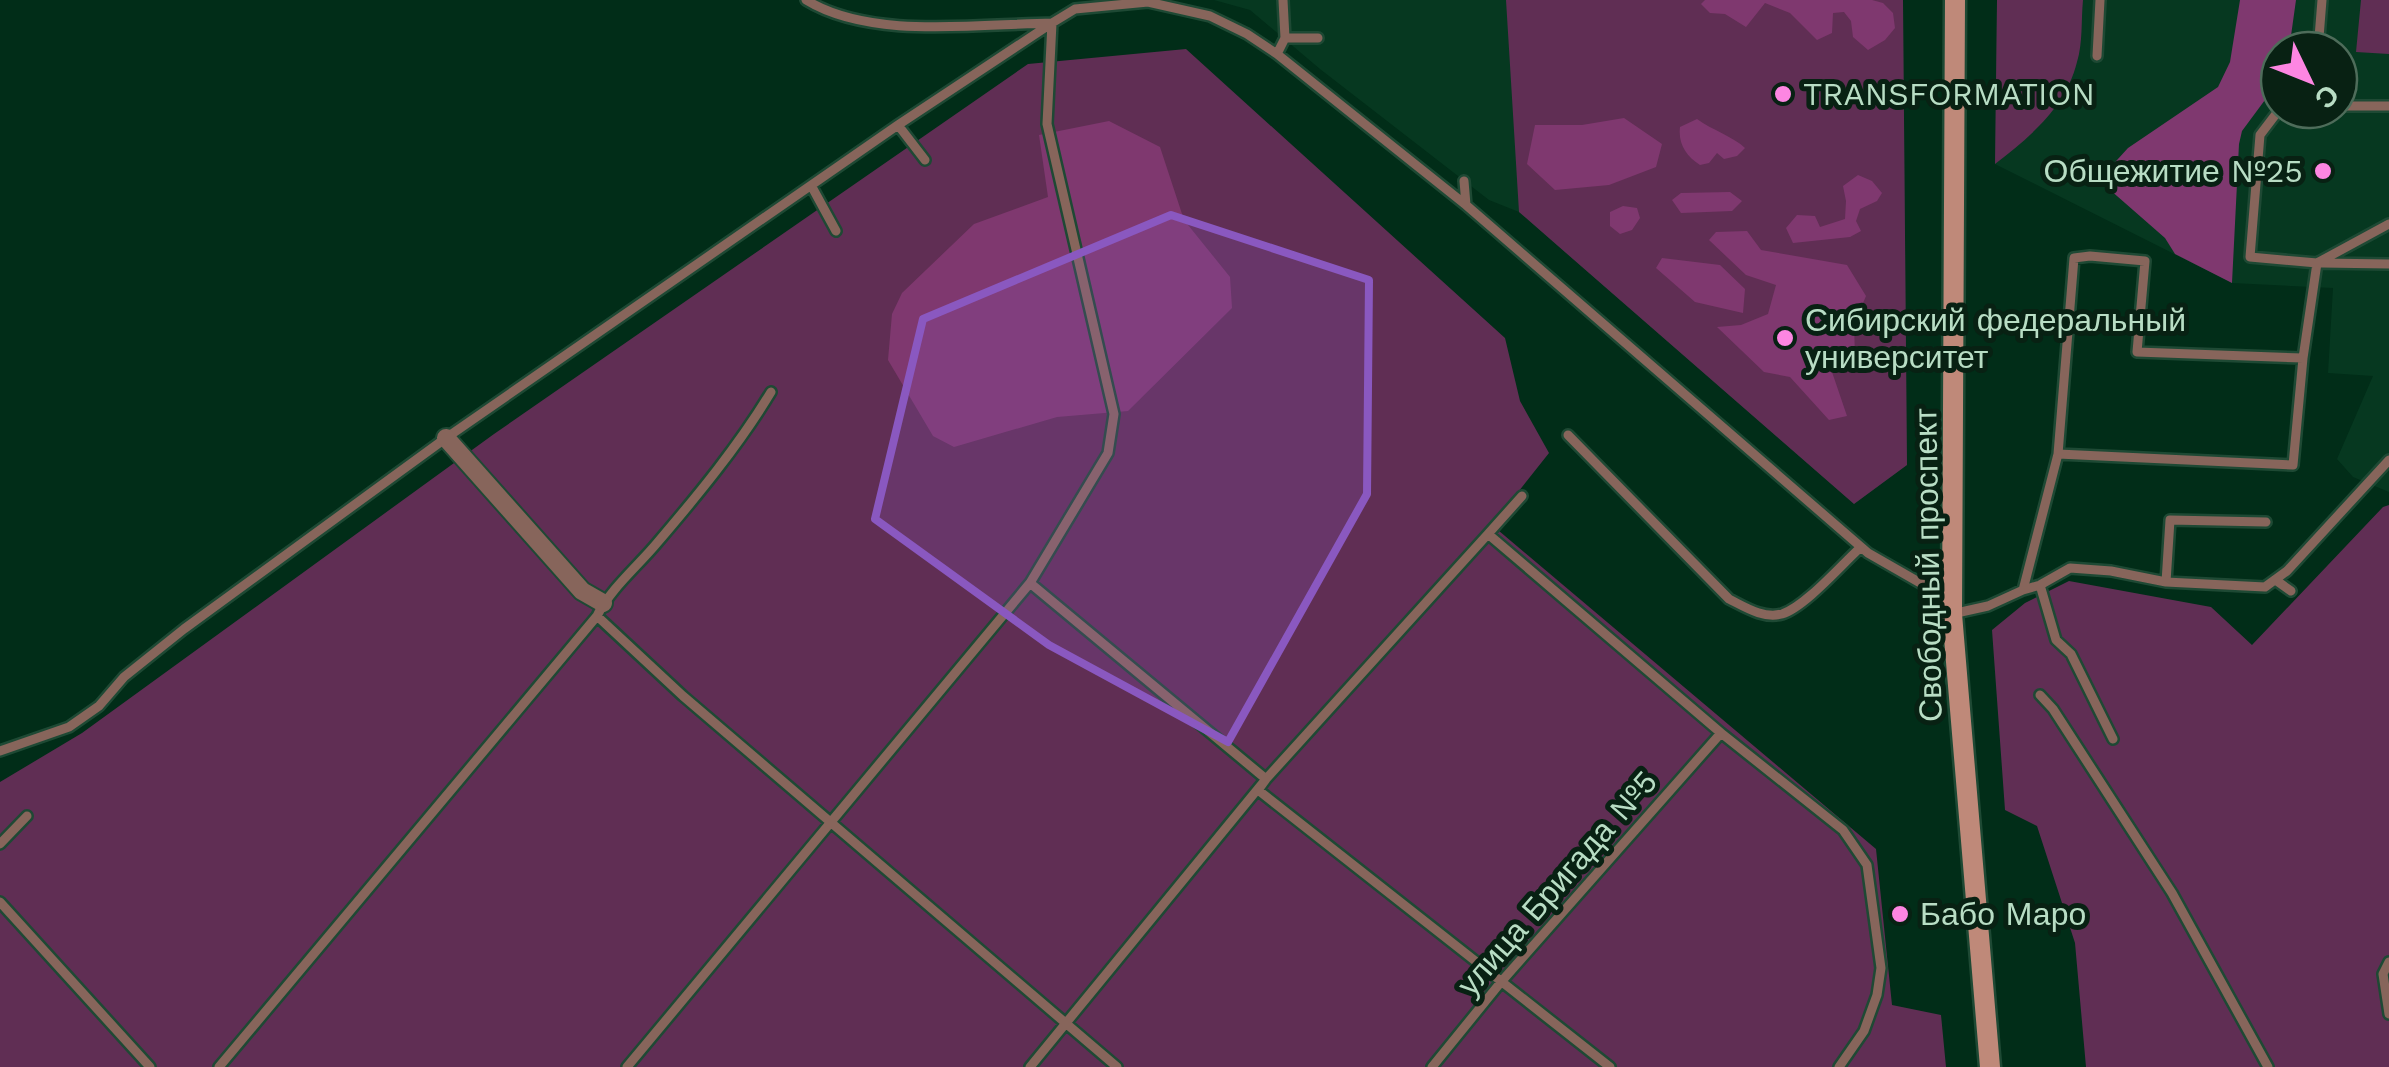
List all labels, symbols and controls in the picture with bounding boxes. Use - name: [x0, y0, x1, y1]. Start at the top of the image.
- north arrow: [2259, 30, 2359, 130]
- place label: TRANSFORMATION: [1803, 75, 2095, 113]
- text: С: [2308, 78, 2346, 115]
- marker: TRANSFORMATION: [1772, 83, 1794, 105]
- place label: Общежитие №25: [2044, 152, 2303, 190]
- marker: Общежитие №25: [2312, 160, 2334, 182]
- place label: Сибирский федеральный университет: [1805, 301, 2186, 376]
- marker: Сибирский федеральный университет: [1774, 327, 1796, 349]
- street label: Свободный проспект: [1906, 407, 1950, 722]
- street label: улица Бригада №5: [1449, 763, 1665, 1003]
- place label: Бабо Маро: [1920, 895, 2086, 933]
- marker: Бабо Маро: [1889, 903, 1911, 925]

